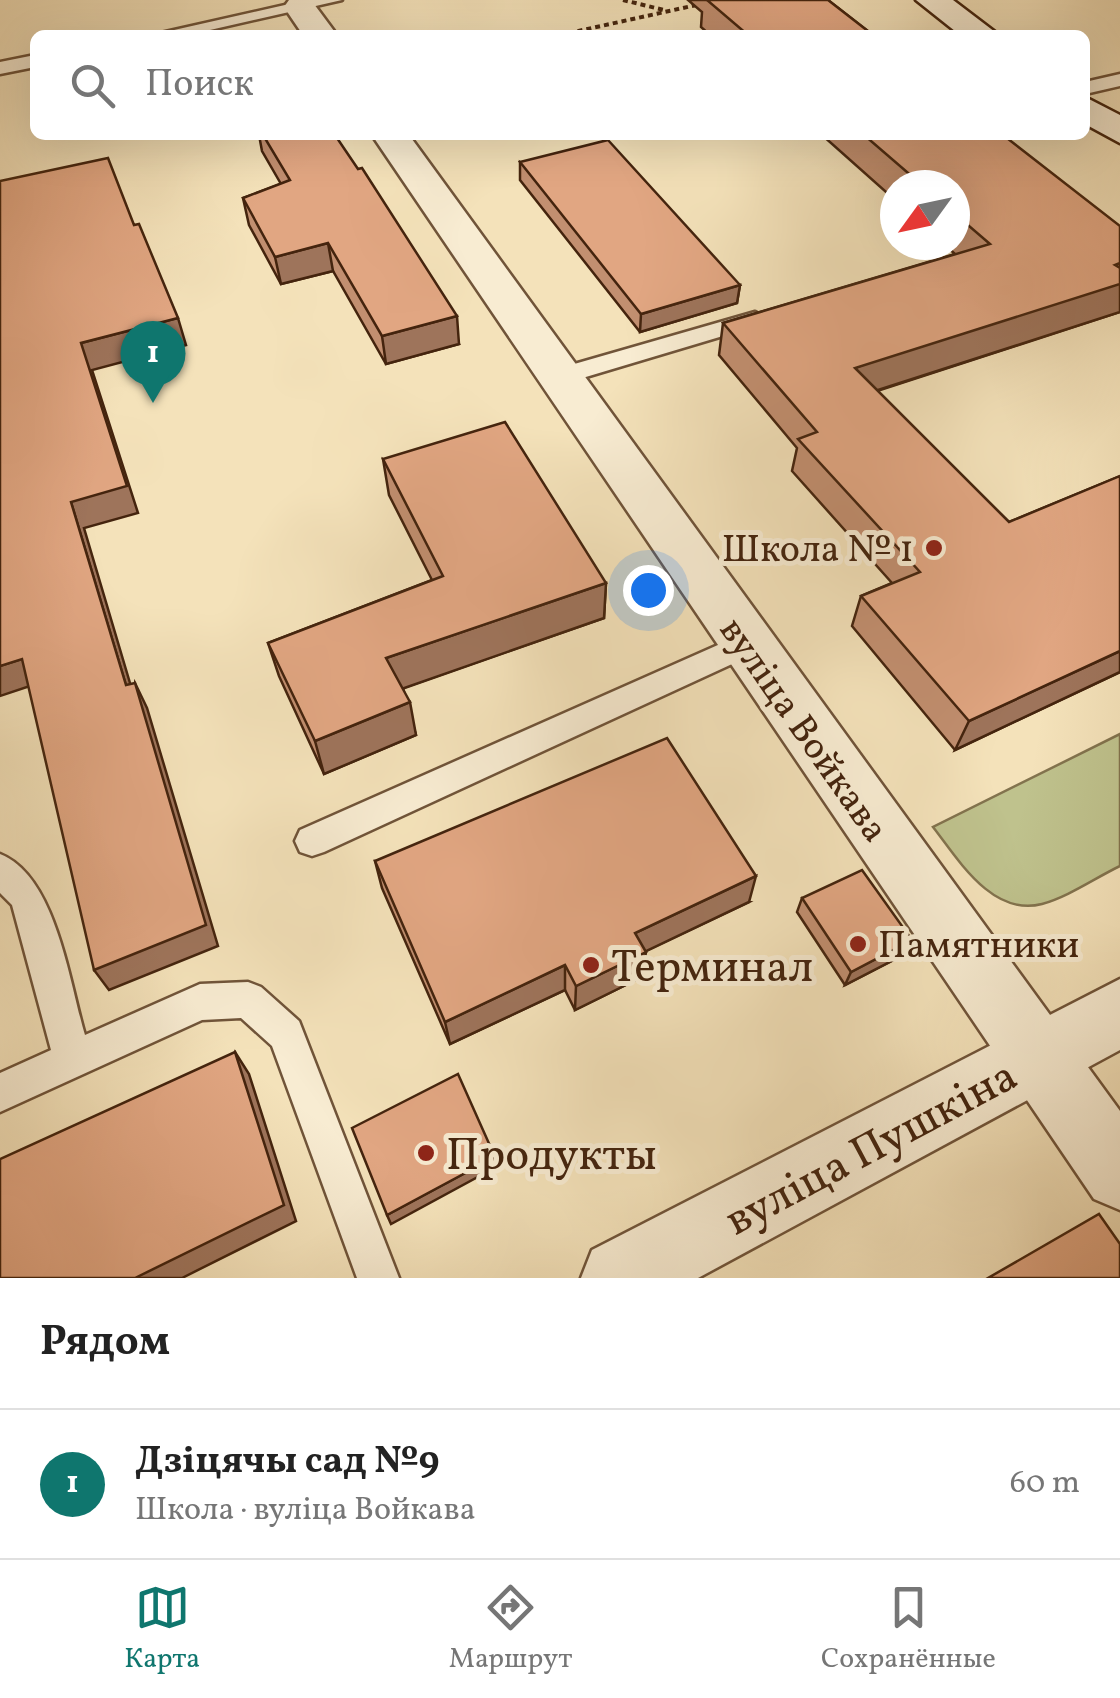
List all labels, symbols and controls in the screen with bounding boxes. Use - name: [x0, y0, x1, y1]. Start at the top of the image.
- search box: [30, 30, 1090, 140]
- icon: search: [65, 58, 120, 113]
- text: Поиск: [145, 59, 254, 112]
- north arrow: [880, 170, 970, 260]
- pin: 1: [120, 320, 186, 403]
- place label: Школа № 1: [722, 525, 914, 578]
- marker: Школа № 1: [923, 537, 945, 559]
- your location: [623, 565, 674, 616]
- street label: вуліца Войкава: [705, 608, 900, 854]
- place label: Памятники: [878, 921, 1079, 974]
- marker: Памятники: [847, 933, 869, 955]
- place label: Терминал: [611, 938, 813, 1001]
- marker: Терминал: [580, 954, 602, 976]
- street label: вуліца Пушкіна: [715, 1046, 1029, 1254]
- place label: Продукты: [446, 1126, 657, 1189]
- marker: Продукты: [415, 1142, 437, 1164]
- text: Рядом: [40, 1314, 170, 1373]
- text: Дзіцячы сад №9: [135, 1436, 440, 1489]
- text: 1: [66, 1462, 79, 1506]
- text: 60 m: [1010, 1462, 1080, 1506]
- text: Школа · вуліца Войкава: [135, 1489, 476, 1533]
- tab: Карта: [124, 1580, 200, 1679]
- tab: Маршрут: [449, 1580, 572, 1679]
- tab: Сохранённые: [821, 1580, 996, 1679]

